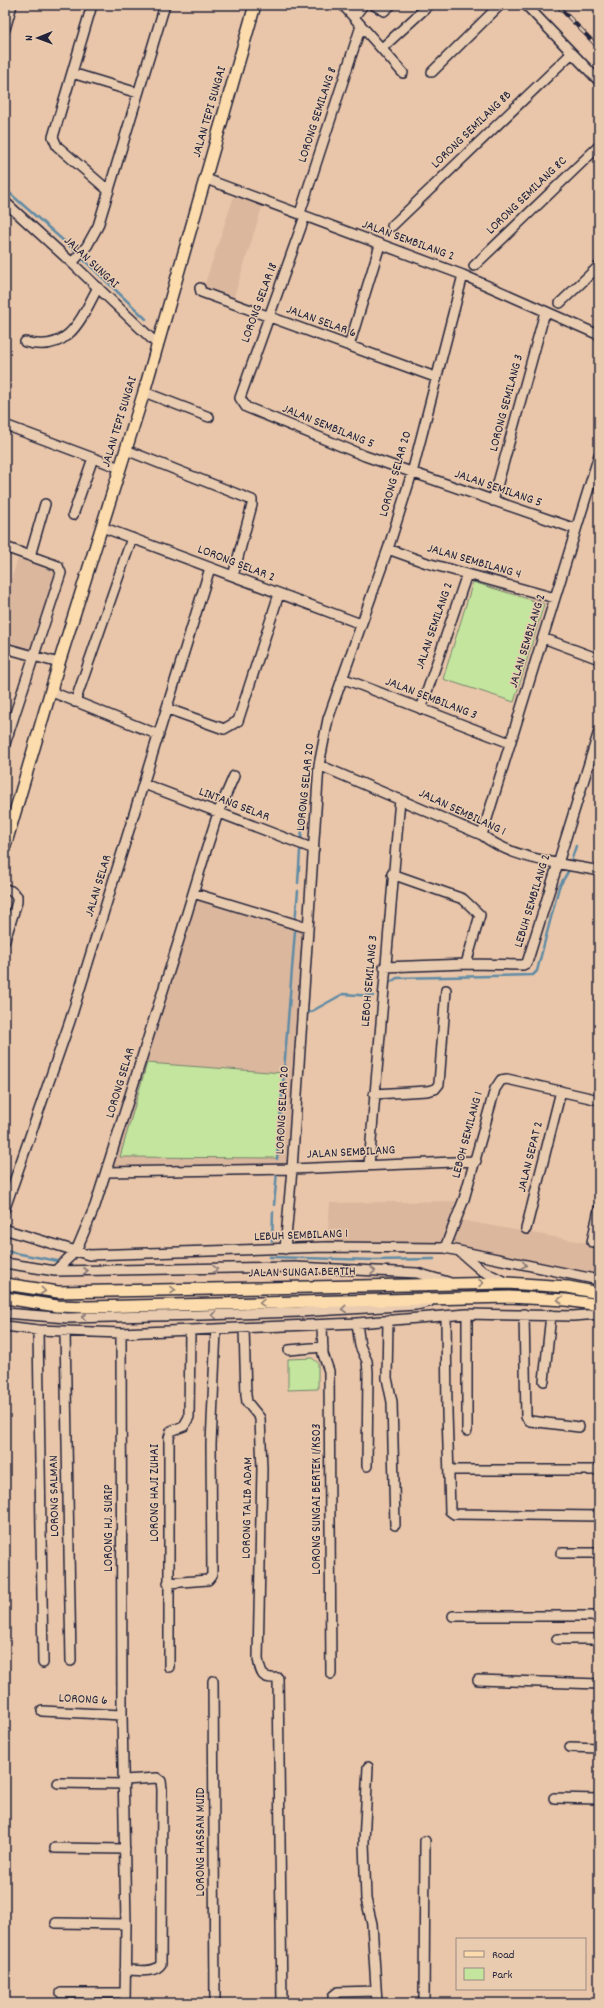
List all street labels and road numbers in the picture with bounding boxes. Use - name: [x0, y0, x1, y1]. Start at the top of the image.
- street label: JALAN TEPI SUNGAI: [188, 64, 232, 160]
- street label: LORONG SEMILANG 8: [294, 65, 342, 165]
- street label: LORONG SEMILANG 8B: [427, 86, 517, 174]
- street label: LORONG SEMILANG 8C: [482, 152, 572, 240]
- street label: JALAN SEMBILANG 2: [359, 215, 457, 267]
- street label: JALAN SUNGAI: [59, 232, 123, 294]
- street label: LORONG SELAR 18: [237, 260, 283, 346]
- street label: JALAN SELAR 6: [283, 301, 359, 343]
- street label: LORONG SEMILANG 3: [485, 352, 529, 454]
- street label: JALAN TEPI SUNGAI: [97, 374, 143, 470]
- street label: JALAN SEMBILANG 5: [279, 400, 377, 454]
- street label: LORONG SELAR 20: [375, 429, 417, 519]
- street label: JALAN SEMILANG 5: [452, 465, 544, 513]
- street label: JALAN SEMBILANG 4: [425, 540, 523, 584]
- street label: LORONG SELAR 2: [195, 541, 277, 587]
- street label: JALAN SEMILANG 2: [411, 580, 459, 672]
- street label: JALAN SEMBILANG 2: [505, 592, 551, 690]
- street label: JALAN SEMBILANG 3: [382, 673, 480, 725]
- street label: LORONG SELAR 20: [292, 742, 320, 832]
- street label: LINTANG SELAR: [196, 783, 272, 827]
- street label: JALAN SEMBILANG 1: [415, 784, 509, 842]
- street label: LEBUH SEMBILANG 2: [510, 852, 556, 950]
- street label: JALAN SELAR: [81, 853, 117, 919]
- street label: LEBOH SEMILANG 3: [357, 934, 383, 1028]
- street label: LORONG SELAR: [101, 1045, 141, 1121]
- street label: LORONG SELAR 20: [271, 1065, 295, 1155]
- street label: LEBOH SEMILANG 1: [447, 1090, 489, 1180]
- street label: JALAN SEPAT 2: [513, 1120, 549, 1194]
- street label: JALAN SEMBILANG: [306, 1141, 396, 1165]
- street label: LEBUH SEMBILANG 1: [254, 1225, 348, 1247]
- street label: JALAN SUNGAI BERTIH: [248, 1263, 356, 1283]
- street label: LORONG SUNGAI BERTEK 1/KS03: [308, 1423, 327, 1575]
- street label: LORONG HAJI ZUHAI: [146, 1444, 165, 1542]
- street label: LORONG SALMAN: [45, 1455, 65, 1537]
- street label: LORONG TALIB ADAM: [238, 1457, 258, 1559]
- street label: LORONG HJ. SURIP: [100, 1484, 119, 1572]
- street label: LORONG 6: [58, 1689, 108, 1711]
- street label: LORONG HASSAN MUID: [192, 1787, 211, 1896]

